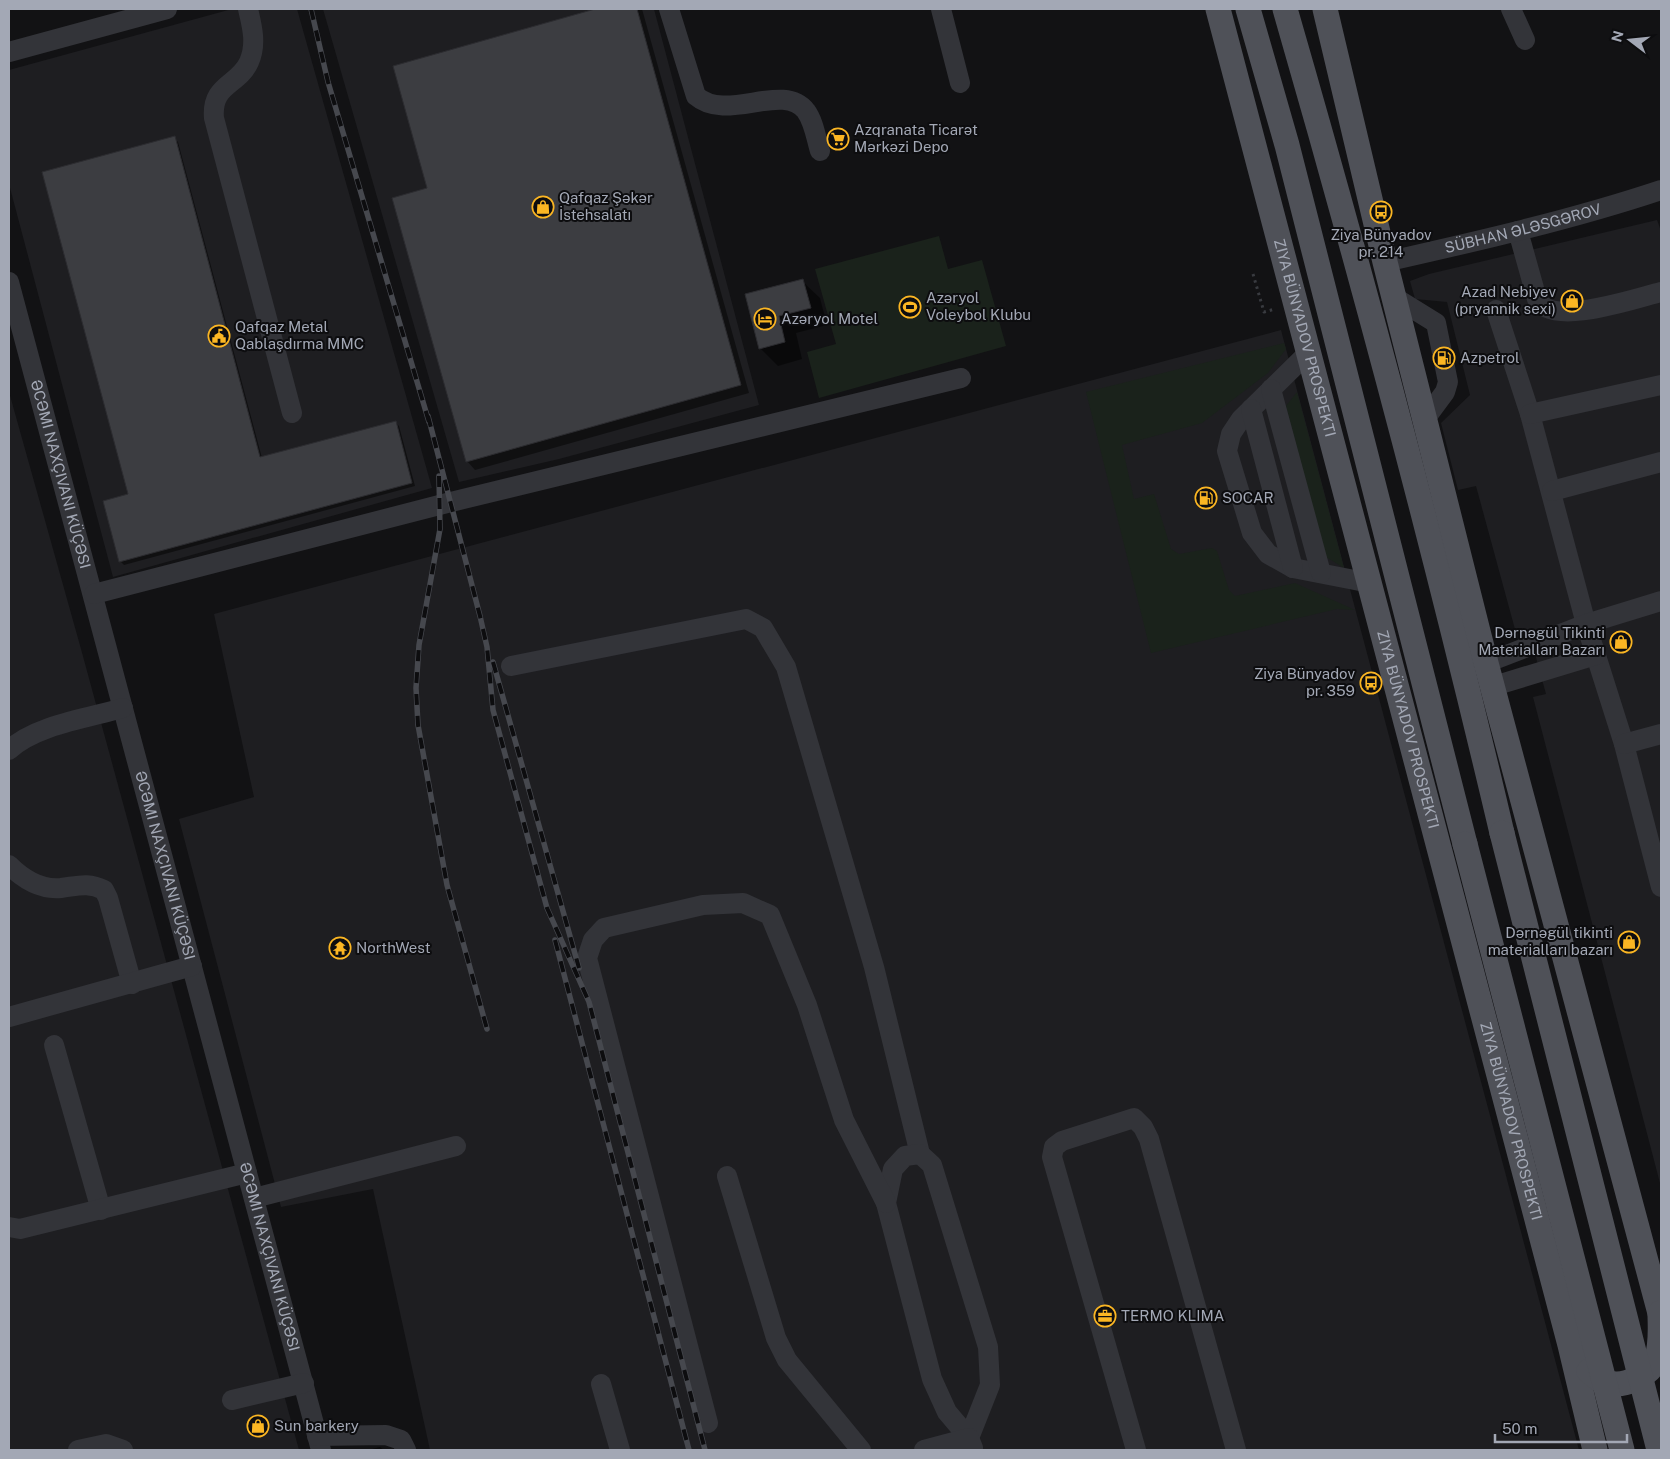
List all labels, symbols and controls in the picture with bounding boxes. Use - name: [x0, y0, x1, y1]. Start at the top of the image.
- north arrow: [1605, 15, 1655, 65]
- text: N: [1608, 29, 1627, 44]
- place label: Azqranata Ticarət Mərkəzi Depo: [854, 121, 978, 155]
- supermarket icon: Azqranata Ticarət Mərkəzi Depo: [826, 127, 850, 151]
- place label: Qafqaz Şəkər İstehsalatı: [559, 189, 653, 223]
- shop icon: Qafqaz Şəkər İstehsalatı: [531, 195, 555, 219]
- bus stop icon: Ziya Bünyadov pr. 214: [1369, 200, 1393, 224]
- street label: SÜBHAN ƏLƏSGƏROV: [1443, 200, 1603, 256]
- place label: Ziya Bünyadov pr. 214: [1330, 226, 1432, 260]
- street label: ZIYA BÜNYADOV PROSPEKTI: [1271, 237, 1339, 439]
- place label: Azad Nebiyev (pryannik sexi): [1455, 283, 1556, 317]
- place label: Azəryol Voleybol Klubu: [926, 289, 1031, 323]
- shop icon: Azad Nebiyev (pryannik sexi): [1560, 289, 1584, 313]
- sports icon: Azəryol Voleybol Klubu: [898, 295, 922, 319]
- hotel icon: Azəryol Motel: [753, 307, 777, 331]
- place label: Azəryol Motel: [781, 310, 878, 327]
- place label: Qafqaz Metal Qablaşdırma MMC: [235, 318, 364, 352]
- public building icon: Qafqaz Metal Qablaşdırma MMC: [207, 324, 231, 348]
- fuel station icon: Azpetrol: [1432, 346, 1456, 370]
- place label: Azpetrol: [1460, 349, 1520, 366]
- street label: ƏCƏMI NAXÇIVANI KÜÇƏSI: [27, 378, 94, 570]
- fuel station icon: SOCAR: [1194, 486, 1218, 510]
- place label: SOCAR: [1222, 489, 1274, 506]
- place label: Dərnəgül Tikinti Materialları Bazarı: [1478, 624, 1605, 658]
- street label: ZIYA BÜNYADOV PROSPEKTI: [1374, 628, 1443, 830]
- shop icon: Dərnəgül Tikinti Materialları Bazarı: [1609, 630, 1633, 654]
- place label: Ziya Bünyadov pr. 359: [1254, 665, 1355, 699]
- bus stop icon: Ziya Bünyadov pr. 359: [1359, 671, 1383, 695]
- street label: ƏCƏMI NAXÇIVANI KÜÇƏSI: [132, 769, 199, 962]
- place label: Dərnəgül tikinti materialları bazarı: [1488, 924, 1613, 958]
- shop icon: Dərnəgül tikinti materialları bazarı: [1617, 930, 1641, 954]
- temple icon: NorthWest: [328, 936, 352, 960]
- place label: NorthWest: [356, 939, 431, 956]
- street label: ZIYA BÜNYADOV PROSPEKTI: [1477, 1020, 1546, 1222]
- street label: ƏCƏMI NAXÇIVANI KÜÇƏSI: [237, 1160, 303, 1353]
- office icon: TERMO KLIMA: [1093, 1304, 1117, 1328]
- place label: TERMO KLIMA: [1121, 1307, 1225, 1324]
- scale bar: [1495, 1412, 1628, 1444]
- shop icon: Sun barkery: [246, 1414, 270, 1438]
- place label: Sun barkery: [274, 1417, 359, 1434]
- text: 50 m: [1502, 1420, 1537, 1437]

